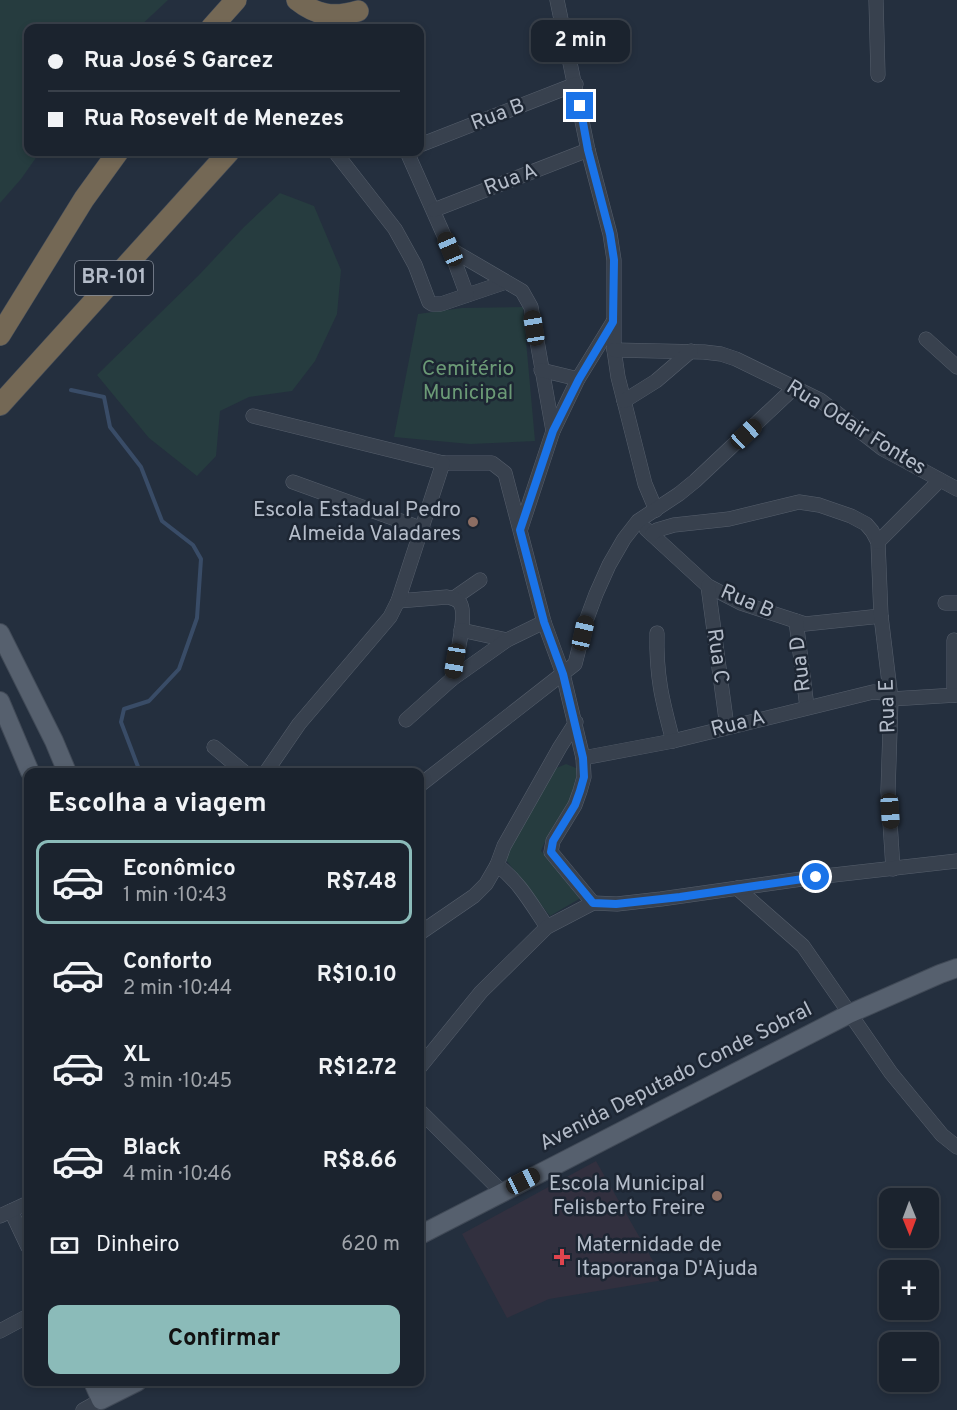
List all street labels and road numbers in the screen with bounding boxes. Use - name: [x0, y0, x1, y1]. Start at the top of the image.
- street label: Rua B: [467, 92, 529, 138]
- street label: Rua A: [480, 158, 542, 202]
- road number: BR-101: [75, 261, 153, 295]
- street label: Rua Odair Fontes: [781, 374, 931, 482]
- street label: Rua B: [716, 579, 778, 625]
- street label: Rua C: [700, 627, 734, 685]
- street label: Rua D: [784, 635, 818, 693]
- street label: Rua E: [874, 678, 902, 734]
- street label: Rua A: [708, 704, 768, 744]
- street label: Avenida Deputado Conde Sobral: [535, 996, 817, 1158]

